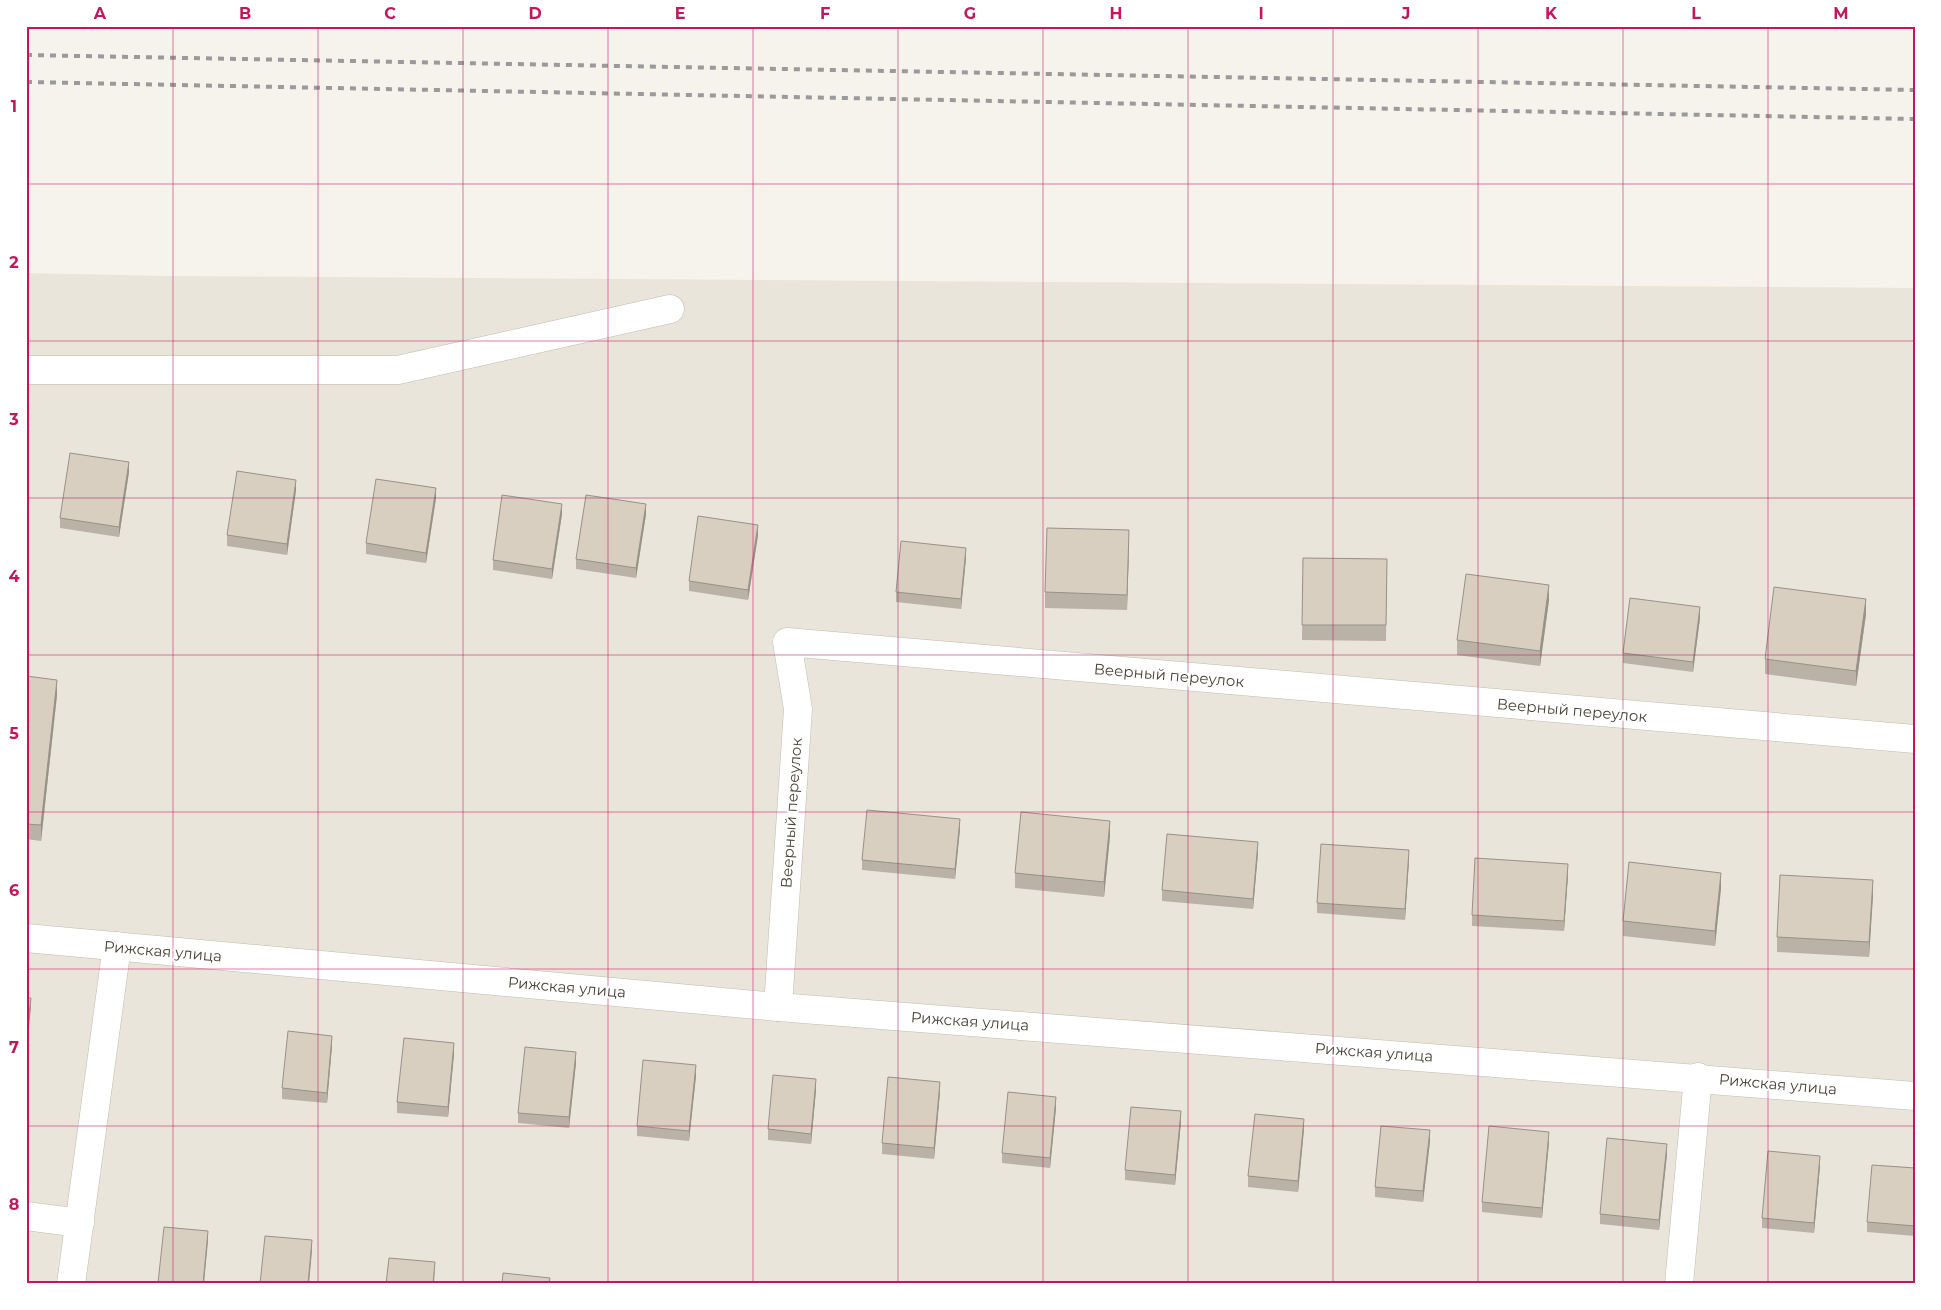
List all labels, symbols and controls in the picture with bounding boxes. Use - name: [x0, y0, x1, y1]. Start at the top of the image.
- text: A: [93, 4, 107, 23]
- text: B: [239, 4, 251, 23]
- text: C: [384, 4, 396, 23]
- text: D: [528, 4, 542, 23]
- text: E: [675, 4, 685, 23]
- text: F: [820, 4, 830, 23]
- text: G: [964, 4, 976, 23]
- text: H: [1110, 4, 1122, 23]
- text: I: [1258, 4, 1264, 23]
- text: J: [1401, 4, 1410, 23]
- text: K: [1545, 4, 1558, 23]
- text: L: [1691, 4, 1701, 23]
- text: M: [1833, 4, 1849, 23]
- text: 1: [11, 97, 17, 116]
- text: 2: [9, 253, 19, 272]
- text: 3: [8, 410, 19, 429]
- text: 4: [8, 567, 20, 586]
- street label: Веерный переулок: [1093, 659, 1245, 691]
- street label: Веерный переулок: [1496, 694, 1648, 726]
- text: 5: [9, 724, 19, 743]
- street label: Веерный переулок: [776, 737, 806, 889]
- text: 6: [9, 881, 19, 900]
- street label: Рижская улица: [103, 936, 223, 966]
- street label: Рижская улица: [507, 972, 627, 1002]
- street label: Рижская улица: [910, 1007, 1030, 1035]
- text: 7: [9, 1038, 19, 1057]
- street label: Рижская улица: [1314, 1038, 1434, 1066]
- street label: Рижская улица: [1718, 1069, 1838, 1099]
- text: 8: [9, 1195, 19, 1214]

